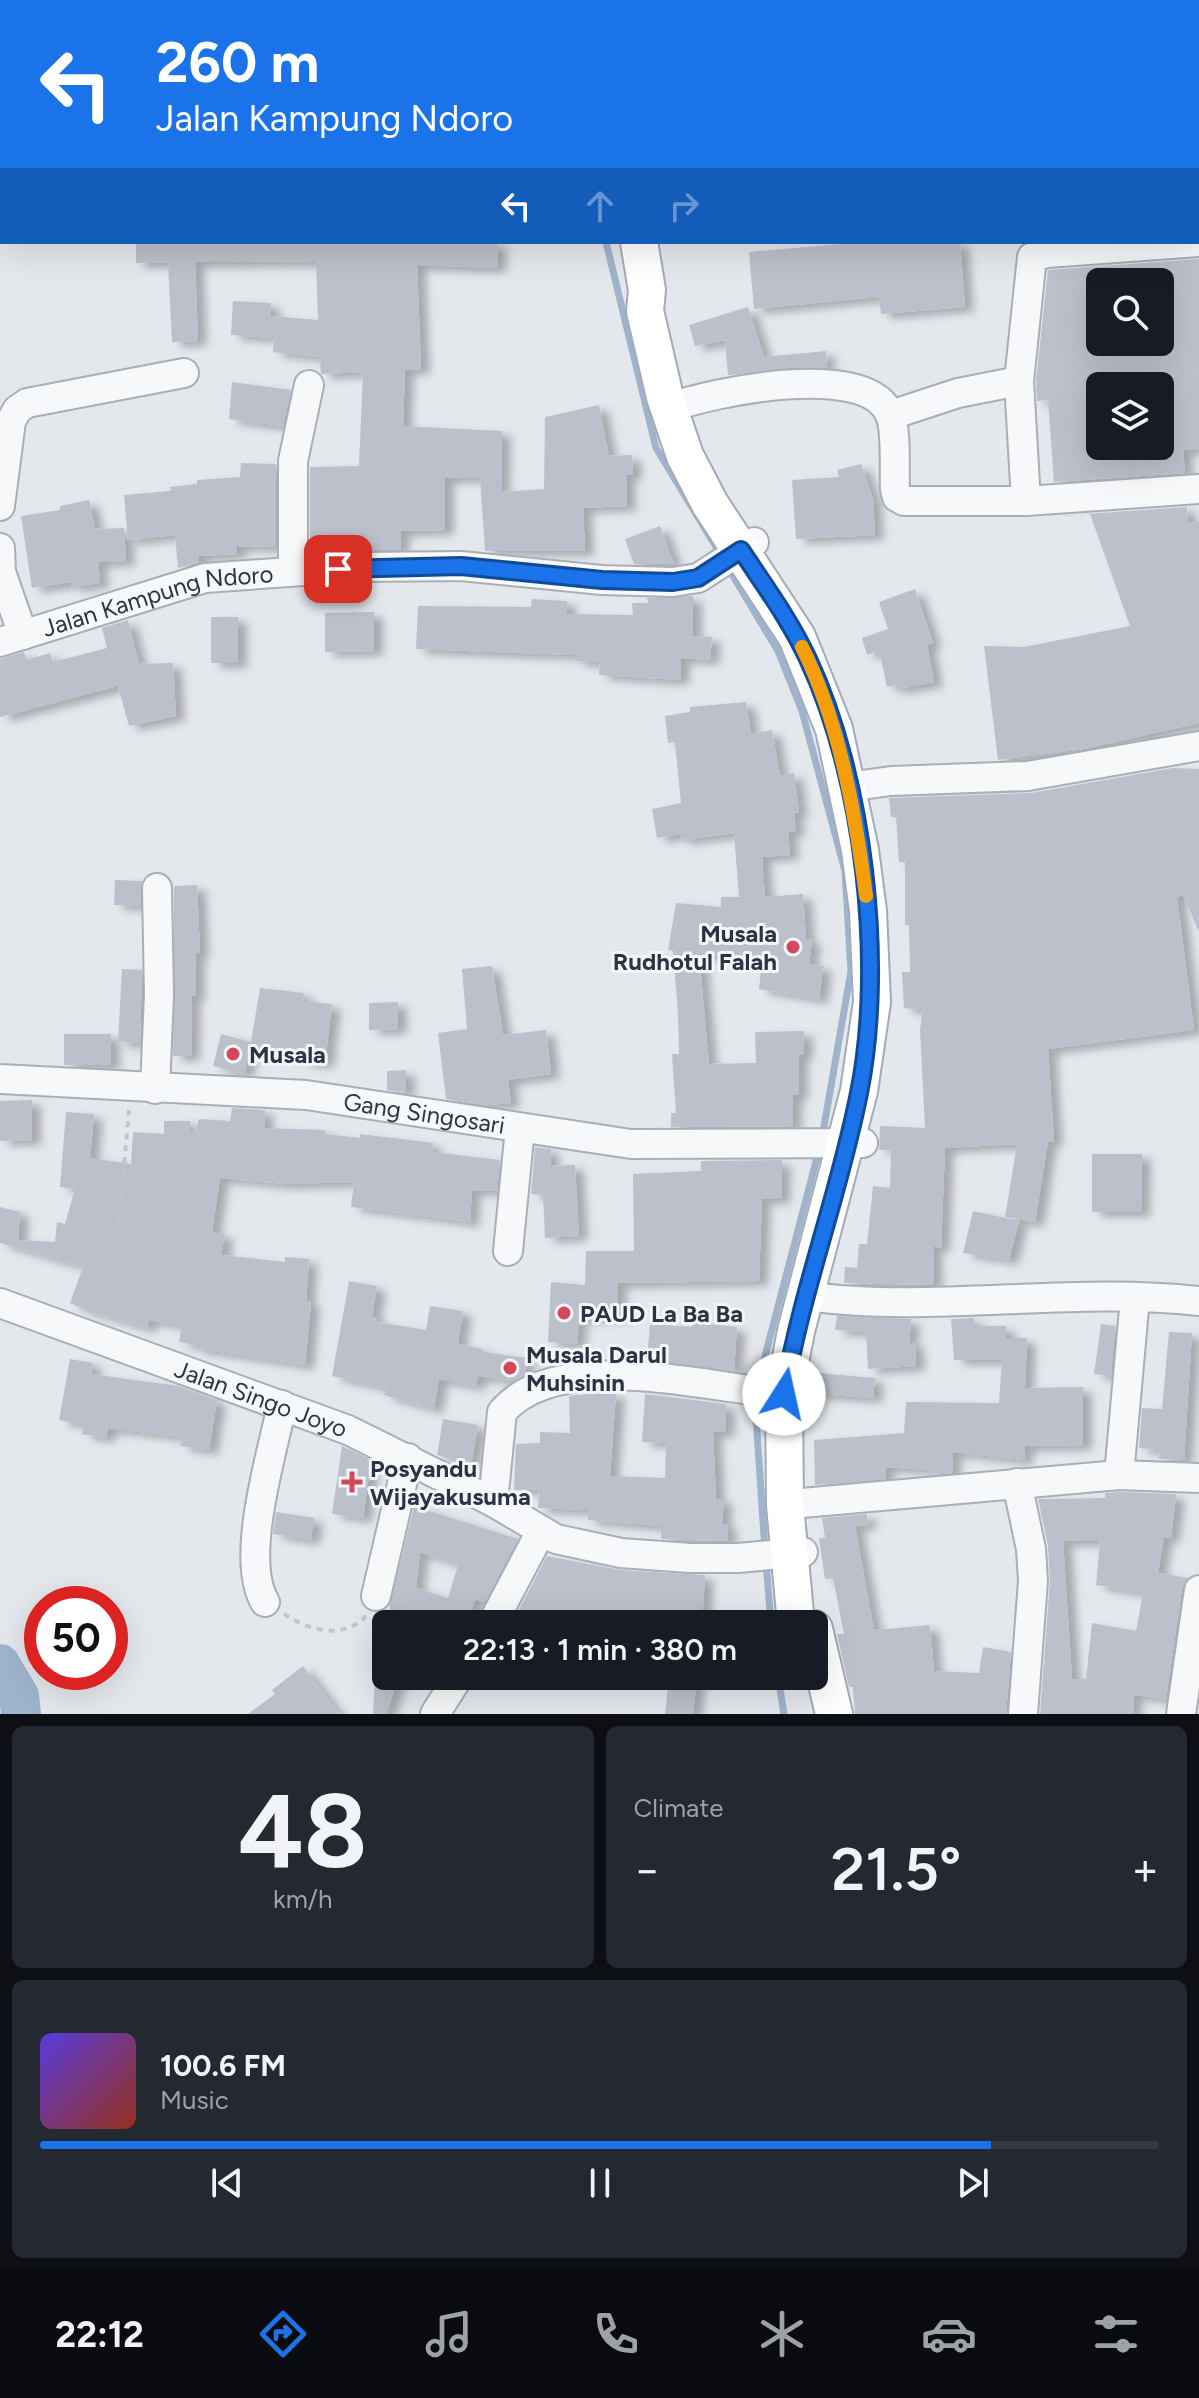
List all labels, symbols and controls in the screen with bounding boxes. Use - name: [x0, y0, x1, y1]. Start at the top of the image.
- text: 260 m: [156, 29, 319, 96]
- icon: left: [24, 32, 128, 136]
- text: Jalan Kampung Ndoro: [156, 97, 513, 140]
- icon: left: [494, 184, 538, 228]
- icon: ahead: [578, 184, 622, 228]
- icon: right: [662, 184, 706, 228]
- map controls: [1086, 268, 1174, 460]
- button: search: [1086, 268, 1174, 356]
- button: layers: [1086, 372, 1174, 460]
- pin: [304, 535, 372, 603]
- icon: arrive: [316, 547, 360, 591]
- street label: Jalan Kampung Ndoro: [38, 559, 274, 642]
- place label: Musala Rudhotul Falah: [613, 919, 777, 976]
- marker: Musala Rudhotul Falah: [784, 938, 802, 956]
- place label: Musala: [249, 1040, 326, 1069]
- marker: Musala: [224, 1045, 242, 1063]
- street label: Gang Singosari: [342, 1086, 507, 1139]
- place label: PAUD La Ba Ba: [580, 1299, 743, 1328]
- marker: PAUD La Ba Ba: [555, 1304, 573, 1322]
- place label: Musala Darul Muhsinin: [526, 1340, 667, 1397]
- position arrow: [742, 1352, 826, 1436]
- street label: Jalan Singo Joyo: [171, 1354, 351, 1443]
- marker: Musala Darul Muhsinin: [501, 1359, 519, 1377]
- place label: Posyandu Wijayakusuma: [370, 1454, 531, 1511]
- marker: Posyandu Wijayakusuma: [341, 1471, 363, 1493]
- speed limit sign: 50: [24, 1586, 128, 1690]
- text: 22:13 · 1 min · 380 m: [463, 1631, 737, 1668]
- text: 48: [238, 1768, 367, 1893]
- text: Climate: [634, 1792, 723, 1824]
- text: 21.5°: [831, 1833, 961, 1905]
- text: −: [634, 1843, 661, 1896]
- text: +: [1132, 1843, 1159, 1896]
- text: km/h: [273, 1883, 332, 1915]
- text: 100.6 FM: [160, 2047, 286, 2084]
- text: Music: [160, 2084, 229, 2116]
- icon: previous: [205, 2161, 249, 2205]
- icon: pause: [578, 2161, 622, 2205]
- icon: next: [951, 2161, 995, 2205]
- icon: directions: [255, 2306, 311, 2362]
- icon: music: [421, 2306, 477, 2362]
- icon: phone: [588, 2306, 644, 2362]
- icon: climate: [754, 2306, 810, 2362]
- icon: car: [921, 2306, 977, 2362]
- icon: filters: [1088, 2306, 1144, 2362]
- text: 22:12: [55, 2313, 144, 2356]

